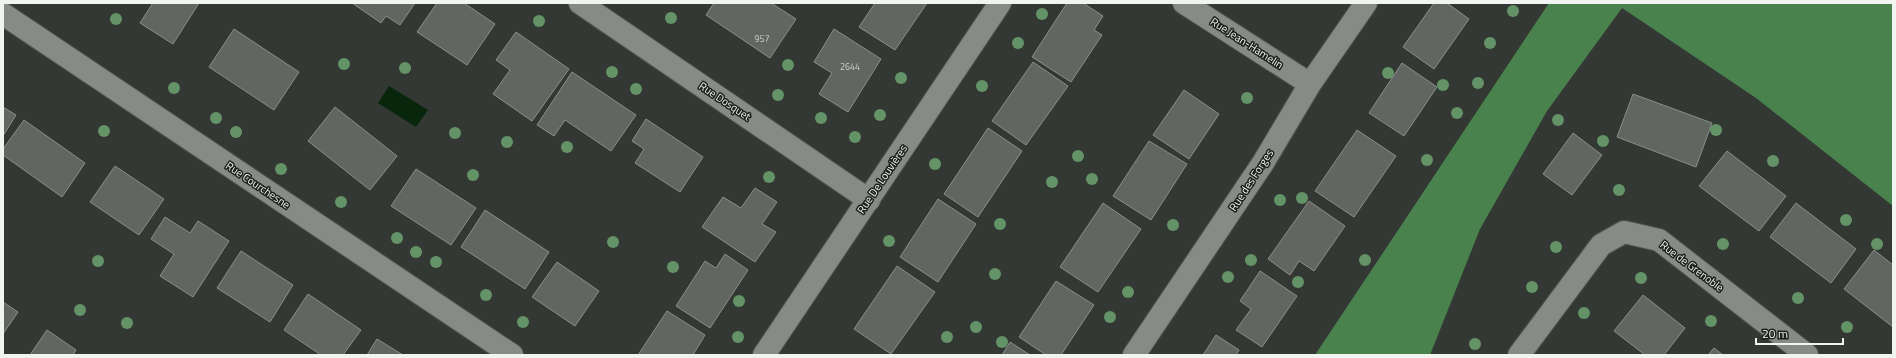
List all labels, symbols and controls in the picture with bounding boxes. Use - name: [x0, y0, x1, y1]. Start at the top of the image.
- street label: Rue Jean-Hamelin: [1207, 13, 1287, 73]
- house number: 957: [754, 32, 770, 45]
- house number: 2644: [840, 60, 860, 73]
- street label: Rue Dosquet: [696, 78, 754, 124]
- street label: Rue De Louvières: [853, 141, 911, 217]
- street label: Rue des Forges: [1225, 146, 1277, 214]
- street label: Rue Courchesne: [223, 158, 294, 213]
- street label: Rue de Grenoble: [1657, 237, 1728, 296]
- scale bar: [1756, 320, 1843, 346]
- text: 20 m: [1762, 324, 1788, 343]

